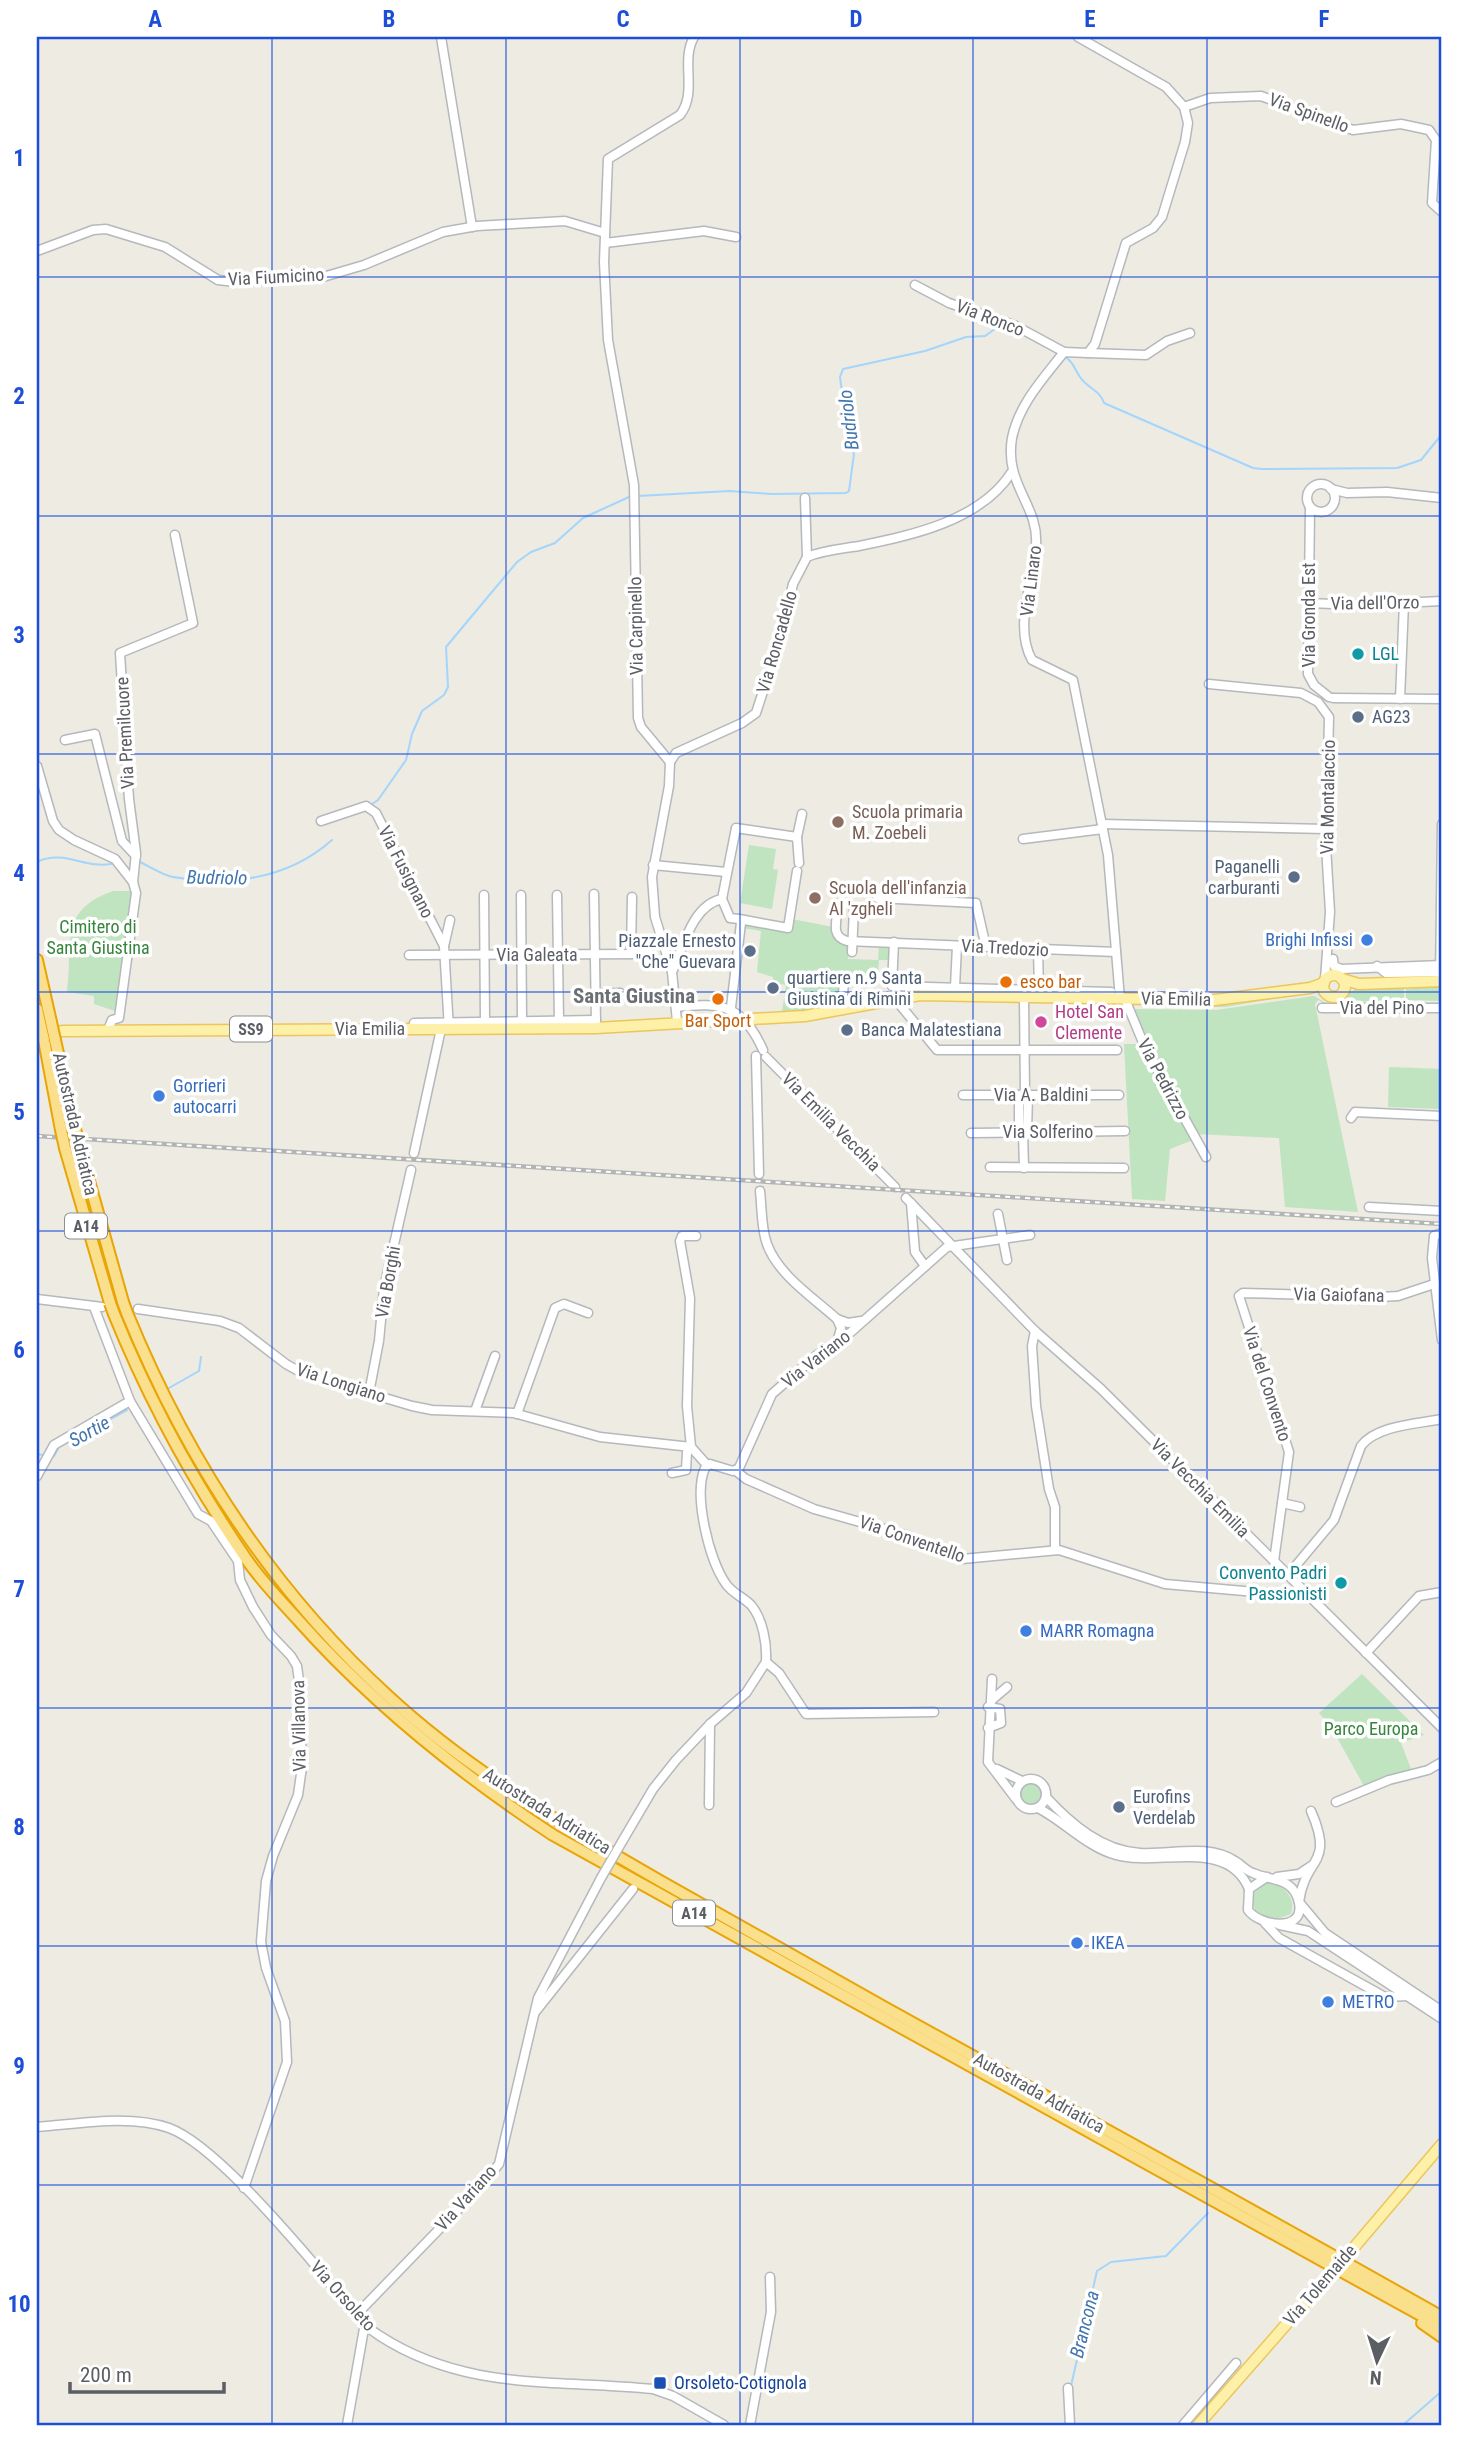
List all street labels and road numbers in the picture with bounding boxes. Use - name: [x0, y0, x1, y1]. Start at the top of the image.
- street label: Via Spinello: [1266, 88, 1352, 137]
- street label: Via Fiumicino: [227, 263, 325, 290]
- street label: Via Ronco: [953, 295, 1027, 340]
- street label: Via Linaro: [1016, 544, 1045, 618]
- street label: Via Gronda Est: [1298, 563, 1319, 667]
- street label: Via Carpinello: [624, 576, 647, 676]
- street label: Via Roncadello: [752, 588, 801, 696]
- street label: Via dell'Orzo: [1330, 591, 1420, 614]
- street label: Via Premilcuore: [111, 676, 138, 790]
- street label: Via Montalaccio: [1316, 739, 1339, 855]
- street label: Via Fusignano: [374, 822, 439, 921]
- street label: Via Tredozio: [961, 935, 1050, 960]
- street label: Via Galeata: [496, 944, 578, 965]
- street label: Via Emilia: [1141, 987, 1211, 1010]
- street label: Via del Pino: [1340, 997, 1424, 1018]
- road number: SS9: [230, 1016, 272, 1042]
- street label: Via Emilia: [335, 1018, 405, 1039]
- street label: Via Pedrizzo: [1133, 1035, 1193, 1123]
- street label: Autostrada Adriatica: [49, 1050, 102, 1197]
- street label: Via Emilia Vecchia: [778, 1068, 885, 1175]
- street label: Via A. Baldini: [994, 1084, 1088, 1105]
- street label: Via Solferino: [1003, 1121, 1093, 1142]
- road number: A14: [65, 1214, 107, 1238]
- street label: Via Borghi: [371, 1244, 404, 1320]
- street label: Via Gaiofana: [1293, 1283, 1385, 1306]
- street label: Via del Convento: [1239, 1324, 1296, 1444]
- street label: Via Variano: [777, 1325, 854, 1392]
- street label: Via Longiano: [294, 1358, 388, 1407]
- street label: Via Vecchia Emilia: [1147, 1434, 1254, 1541]
- street label: Via Conventello: [856, 1511, 968, 1566]
- street label: Via Villanova: [287, 1680, 310, 1772]
- street label: Autostrada Adriatica: [480, 1763, 615, 1858]
- road number: A14: [673, 1900, 715, 1926]
- street label: Autostrada Adriatica: [970, 2048, 1108, 2137]
- street label: Via Variano: [431, 2160, 501, 2235]
- street label: Via Tolemaide: [1279, 2240, 1360, 2329]
- street label: Via Orsoleto: [306, 2256, 380, 2335]

